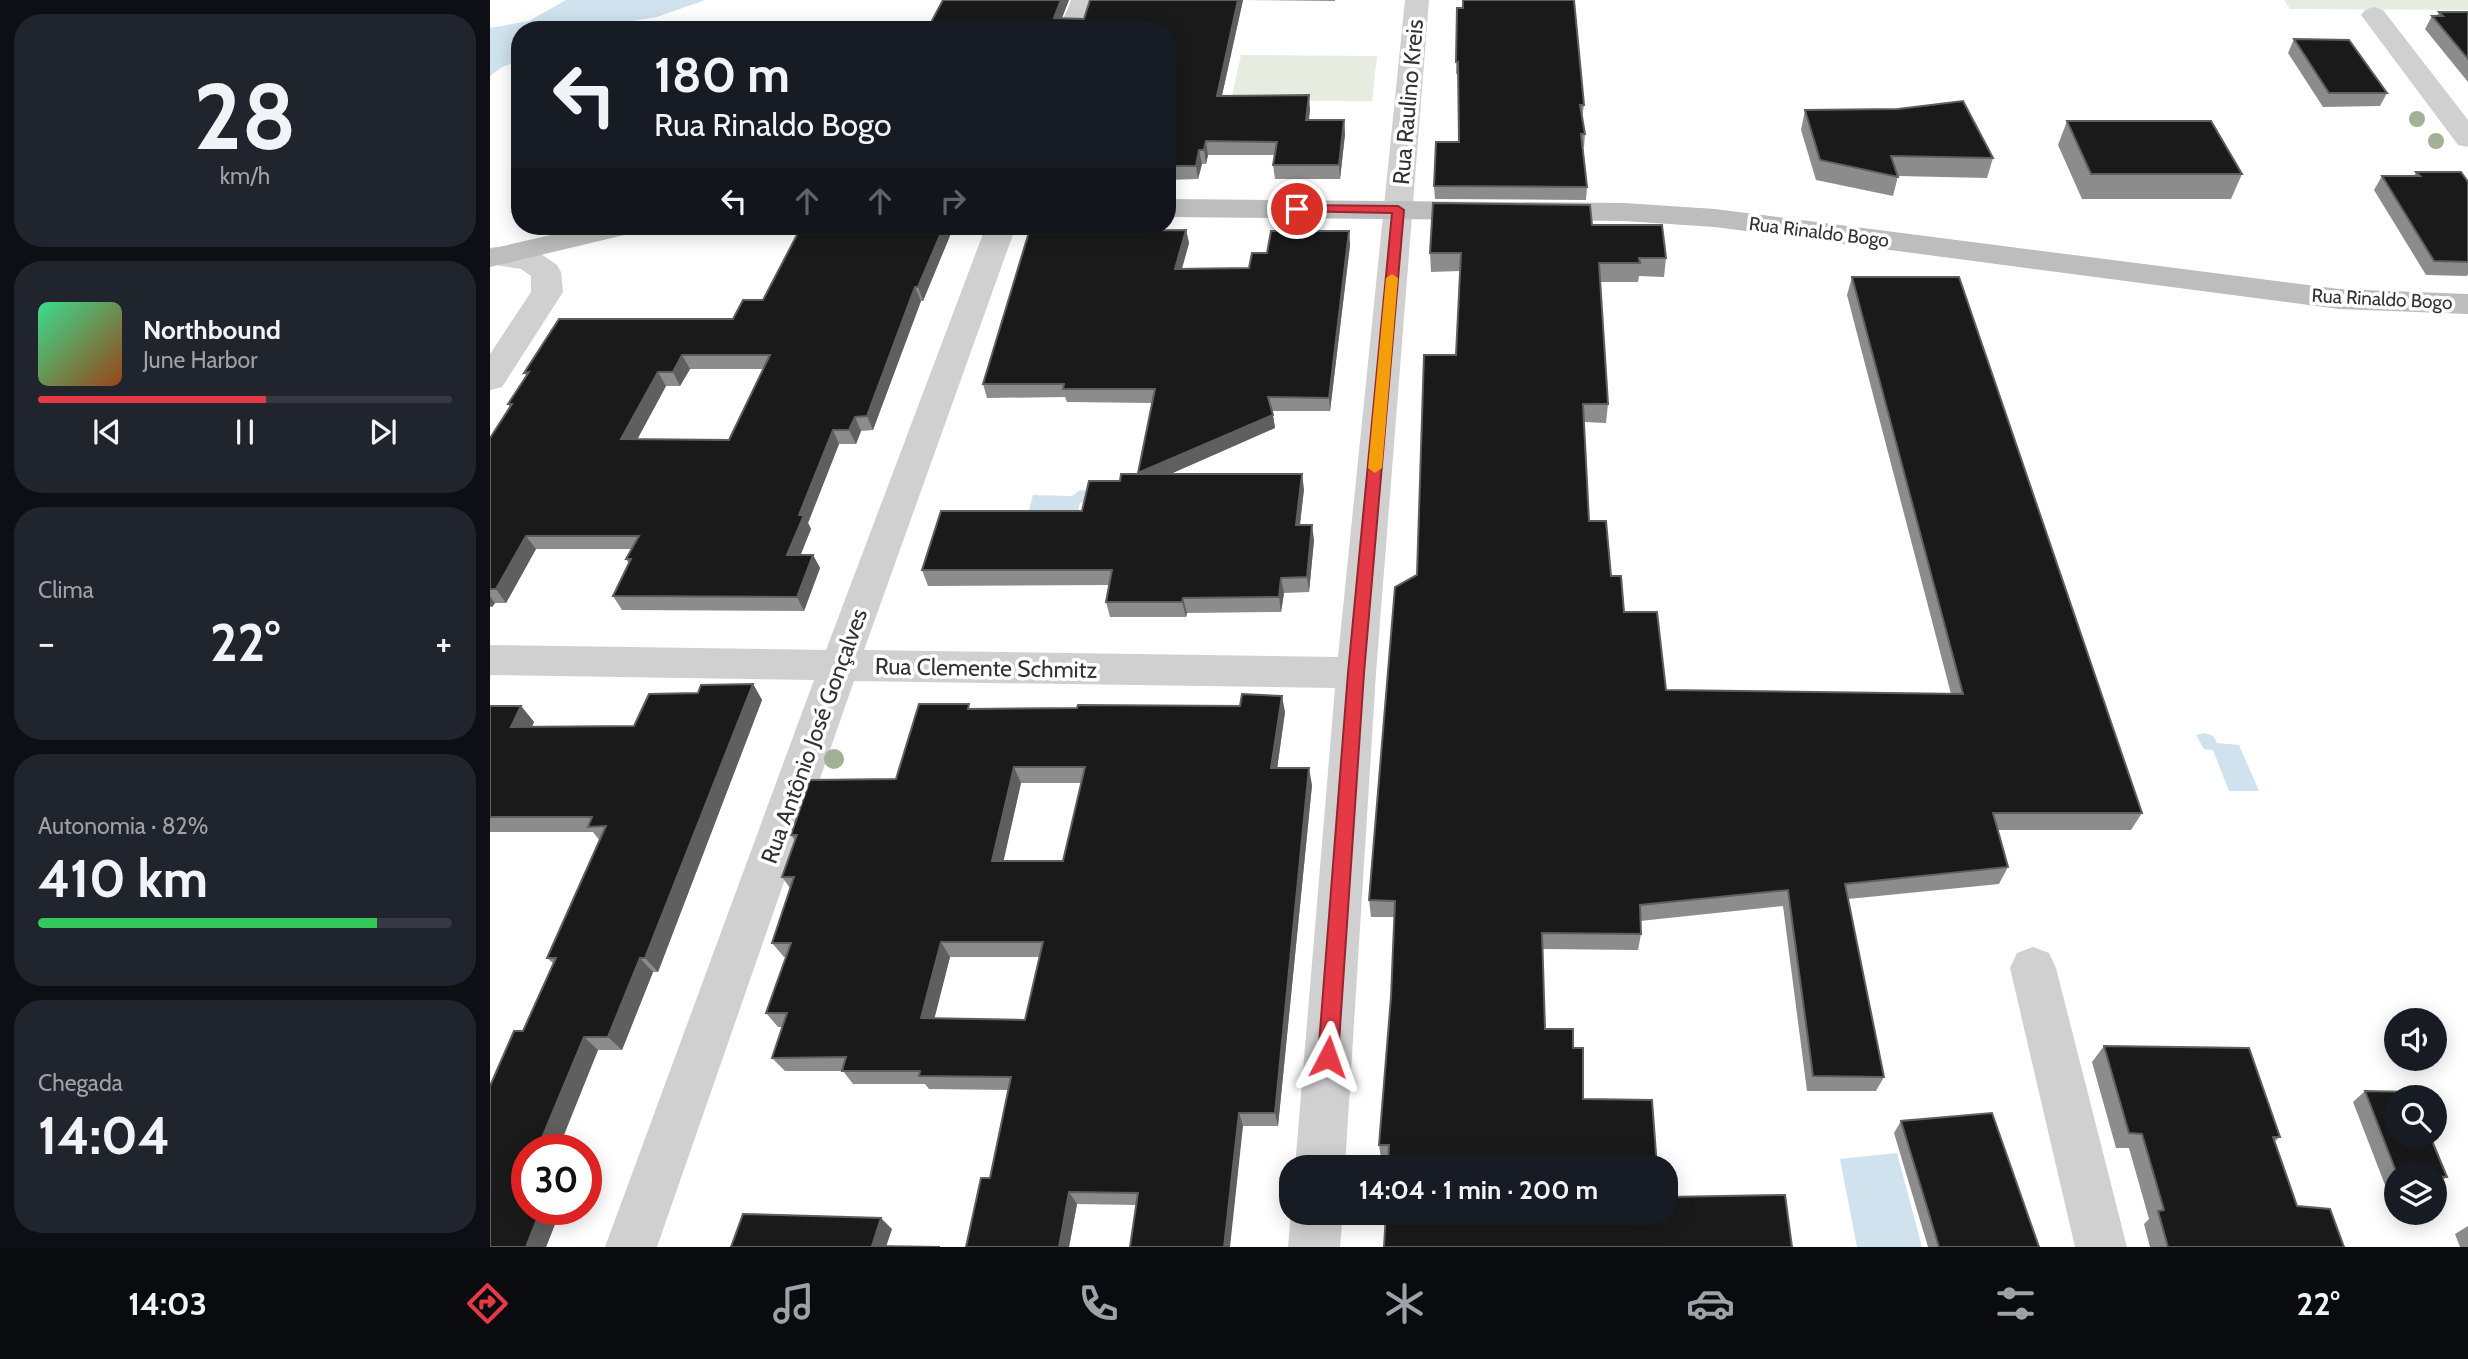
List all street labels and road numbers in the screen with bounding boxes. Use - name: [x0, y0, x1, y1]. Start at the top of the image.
- street label: Rua Raulino Kreis: [1387, 18, 1429, 186]
- street label: Rua Rinaldo Bogo: [1748, 212, 1890, 252]
- street label: Rua Rinaldo Bogo: [2311, 284, 2453, 314]
- street label: Rua Antônio José Gonçalves: [755, 605, 873, 867]
- street label: Rua Clemente Schmitz: [875, 652, 1098, 684]

